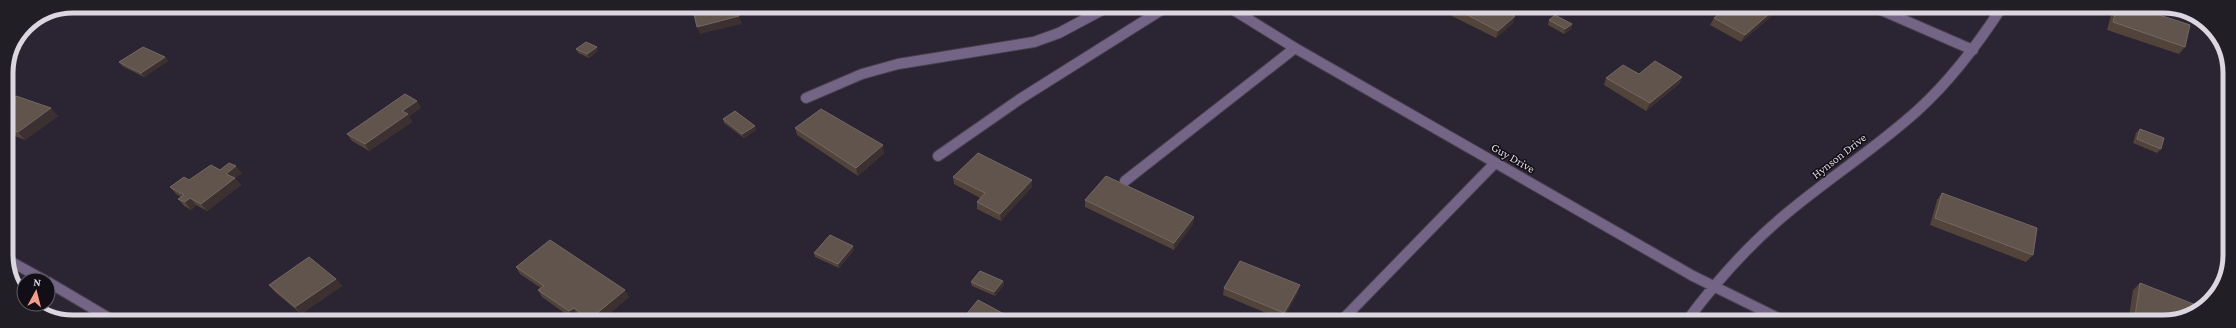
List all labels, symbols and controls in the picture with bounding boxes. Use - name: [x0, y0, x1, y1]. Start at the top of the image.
- street label: Hynson Drive: [1809, 130, 1869, 182]
- street label: Guy Drive: [1489, 140, 1537, 176]
- north arrow: [16, 272, 56, 312]
- text: N: [33, 276, 42, 289]

